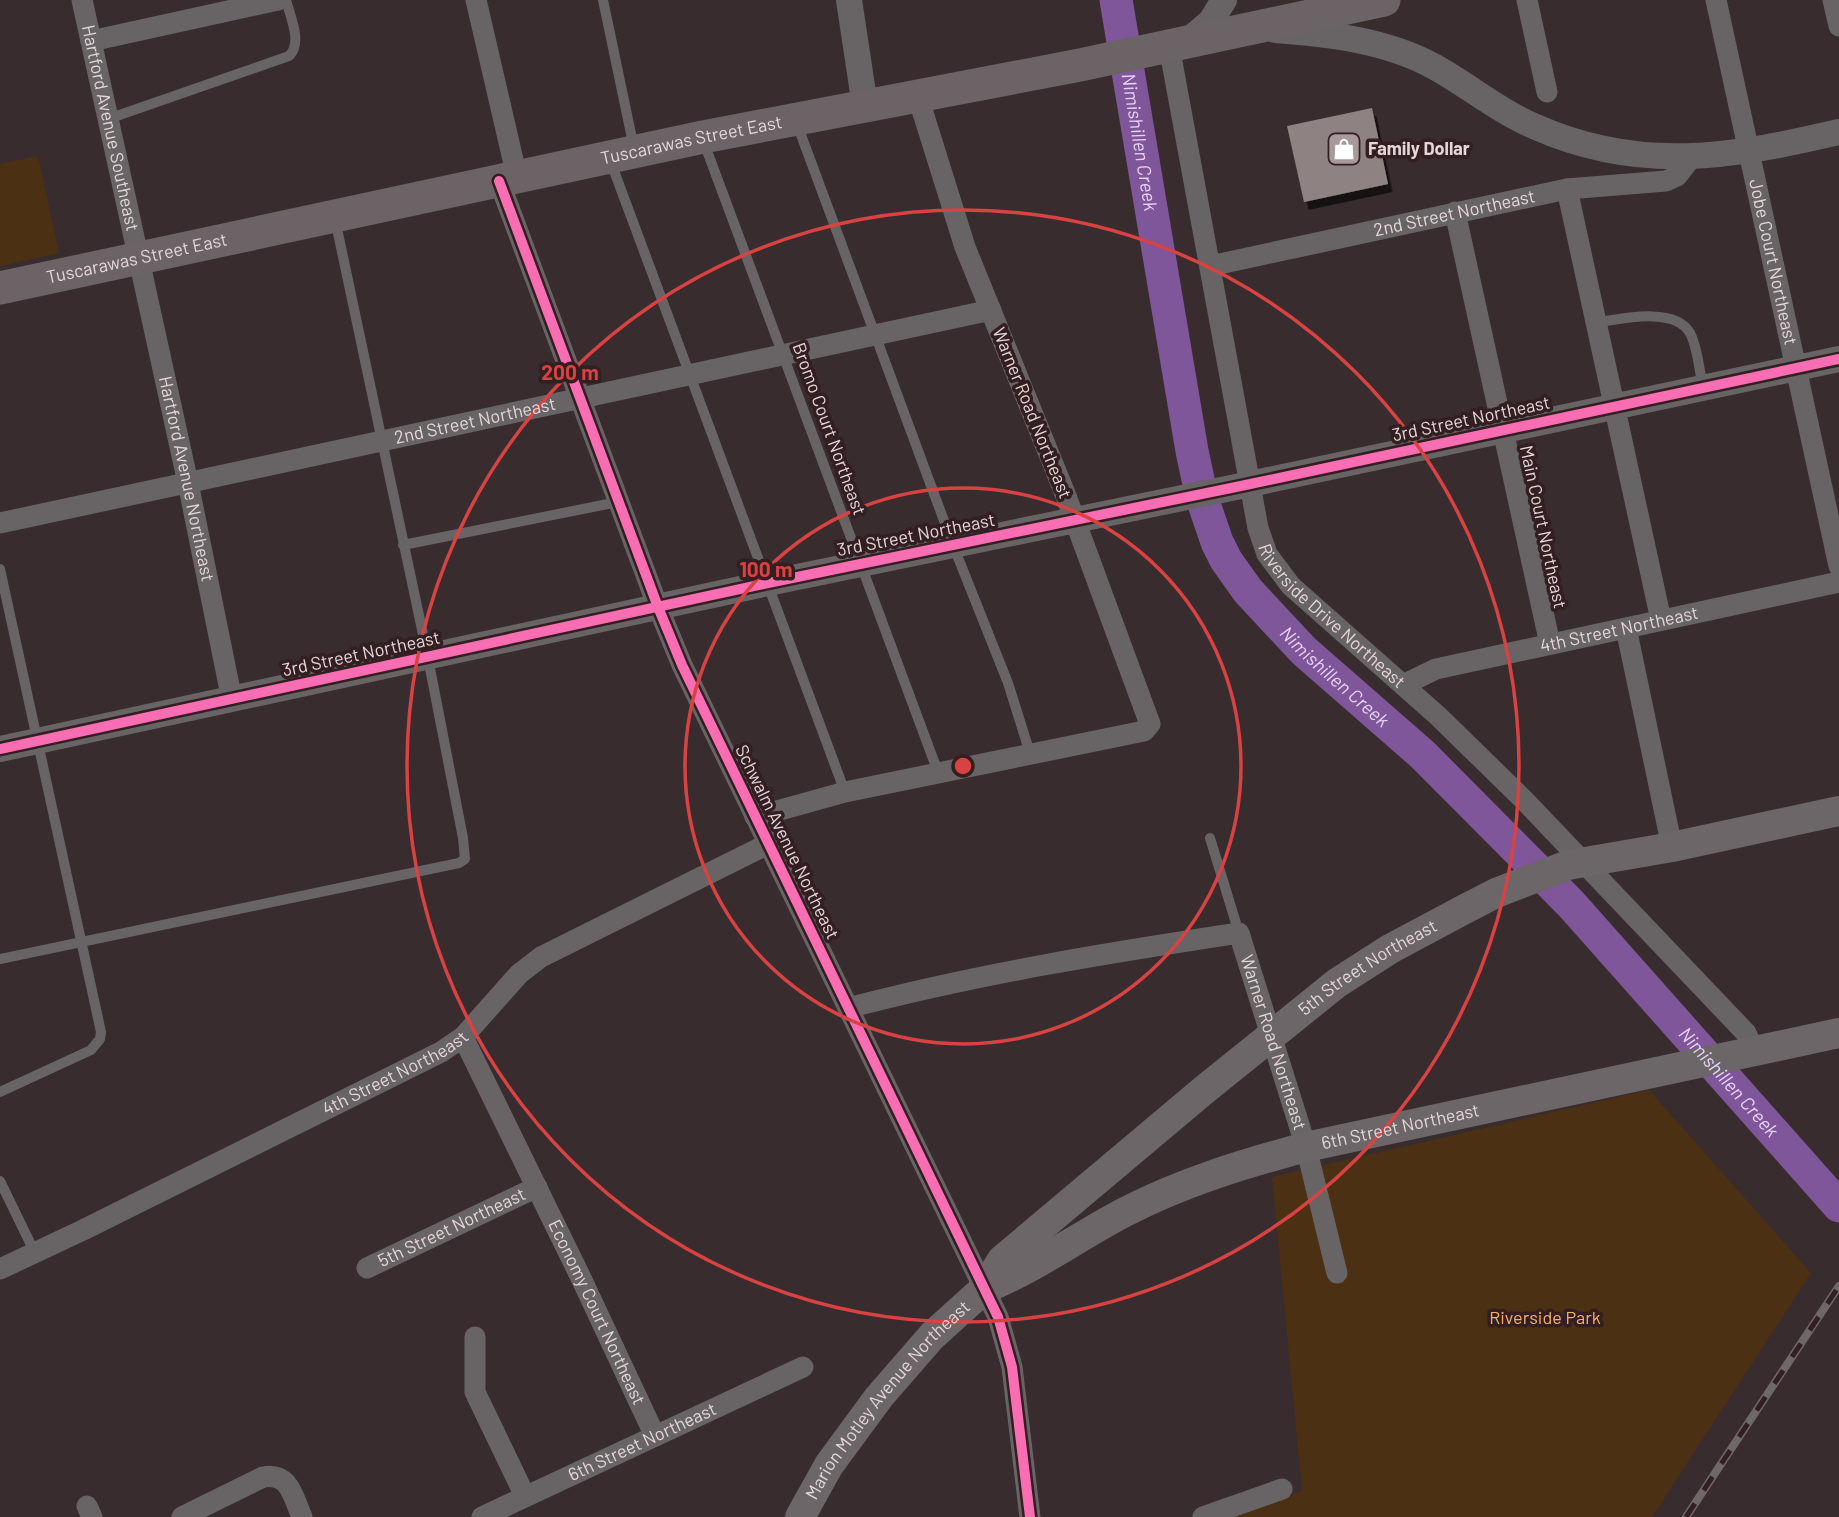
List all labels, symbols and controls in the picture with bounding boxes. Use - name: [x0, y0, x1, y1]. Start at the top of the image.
- street label: Hartford Avenue Southeast: [78, 23, 144, 233]
- water label: Nimishillen Creek: [1118, 71, 1163, 213]
- street label: Tuscarawas Street East: [599, 110, 784, 169]
- shop icon: Family Dollar: [1325, 130, 1363, 168]
- place label: Family Dollar: [1368, 137, 1470, 159]
- street label: Jobe Court Northeast: [1745, 177, 1803, 347]
- street label: 2nd Street Northeast: [1372, 184, 1537, 240]
- street label: Tuscarawas Street East: [44, 228, 229, 288]
- street label: Warner Road Northeast: [989, 324, 1077, 501]
- street label: Bromo Court Northeast: [789, 339, 871, 518]
- text: 200 m: [541, 359, 599, 384]
- street label: Hartford Avenue Northeast: [155, 374, 220, 583]
- street label: 3rd Street Northeast: [1390, 391, 1552, 445]
- street label: 2nd Street Northeast: [392, 392, 558, 448]
- street label: Main Court Northeast: [1516, 443, 1572, 610]
- street label: 3rd Street Northeast: [835, 508, 997, 560]
- street label: Riverside Drive Northeast: [1254, 541, 1410, 692]
- text: 100 m: [739, 556, 793, 581]
- street label: 4th Street Northeast: [1538, 601, 1700, 656]
- water label: Nimishillen Creek: [1276, 621, 1395, 732]
- street label: 3rd Street Northeast: [280, 626, 442, 680]
- street label: Schwalm Avenue Northeast: [731, 741, 845, 942]
- centre of rings: [951, 754, 975, 778]
- street label: 5th Street Northeast: [1294, 914, 1440, 1020]
- street label: Warner Road Northeast: [1236, 952, 1312, 1132]
- water label: Nimishillen Creek: [1674, 1022, 1785, 1142]
- street label: 4th Street Northeast: [318, 1026, 473, 1119]
- street label: 6th Street Northeast: [1319, 1098, 1481, 1153]
- street label: 5th Street Northeast: [374, 1182, 529, 1271]
- street label: Economy Court Northeast: [544, 1216, 651, 1408]
- street label: Marion Motley Avenue Northeast: [800, 1295, 974, 1503]
- park label: Riverside Park: [1489, 1306, 1601, 1328]
- street label: 6th Street Northeast: [564, 1397, 719, 1485]

